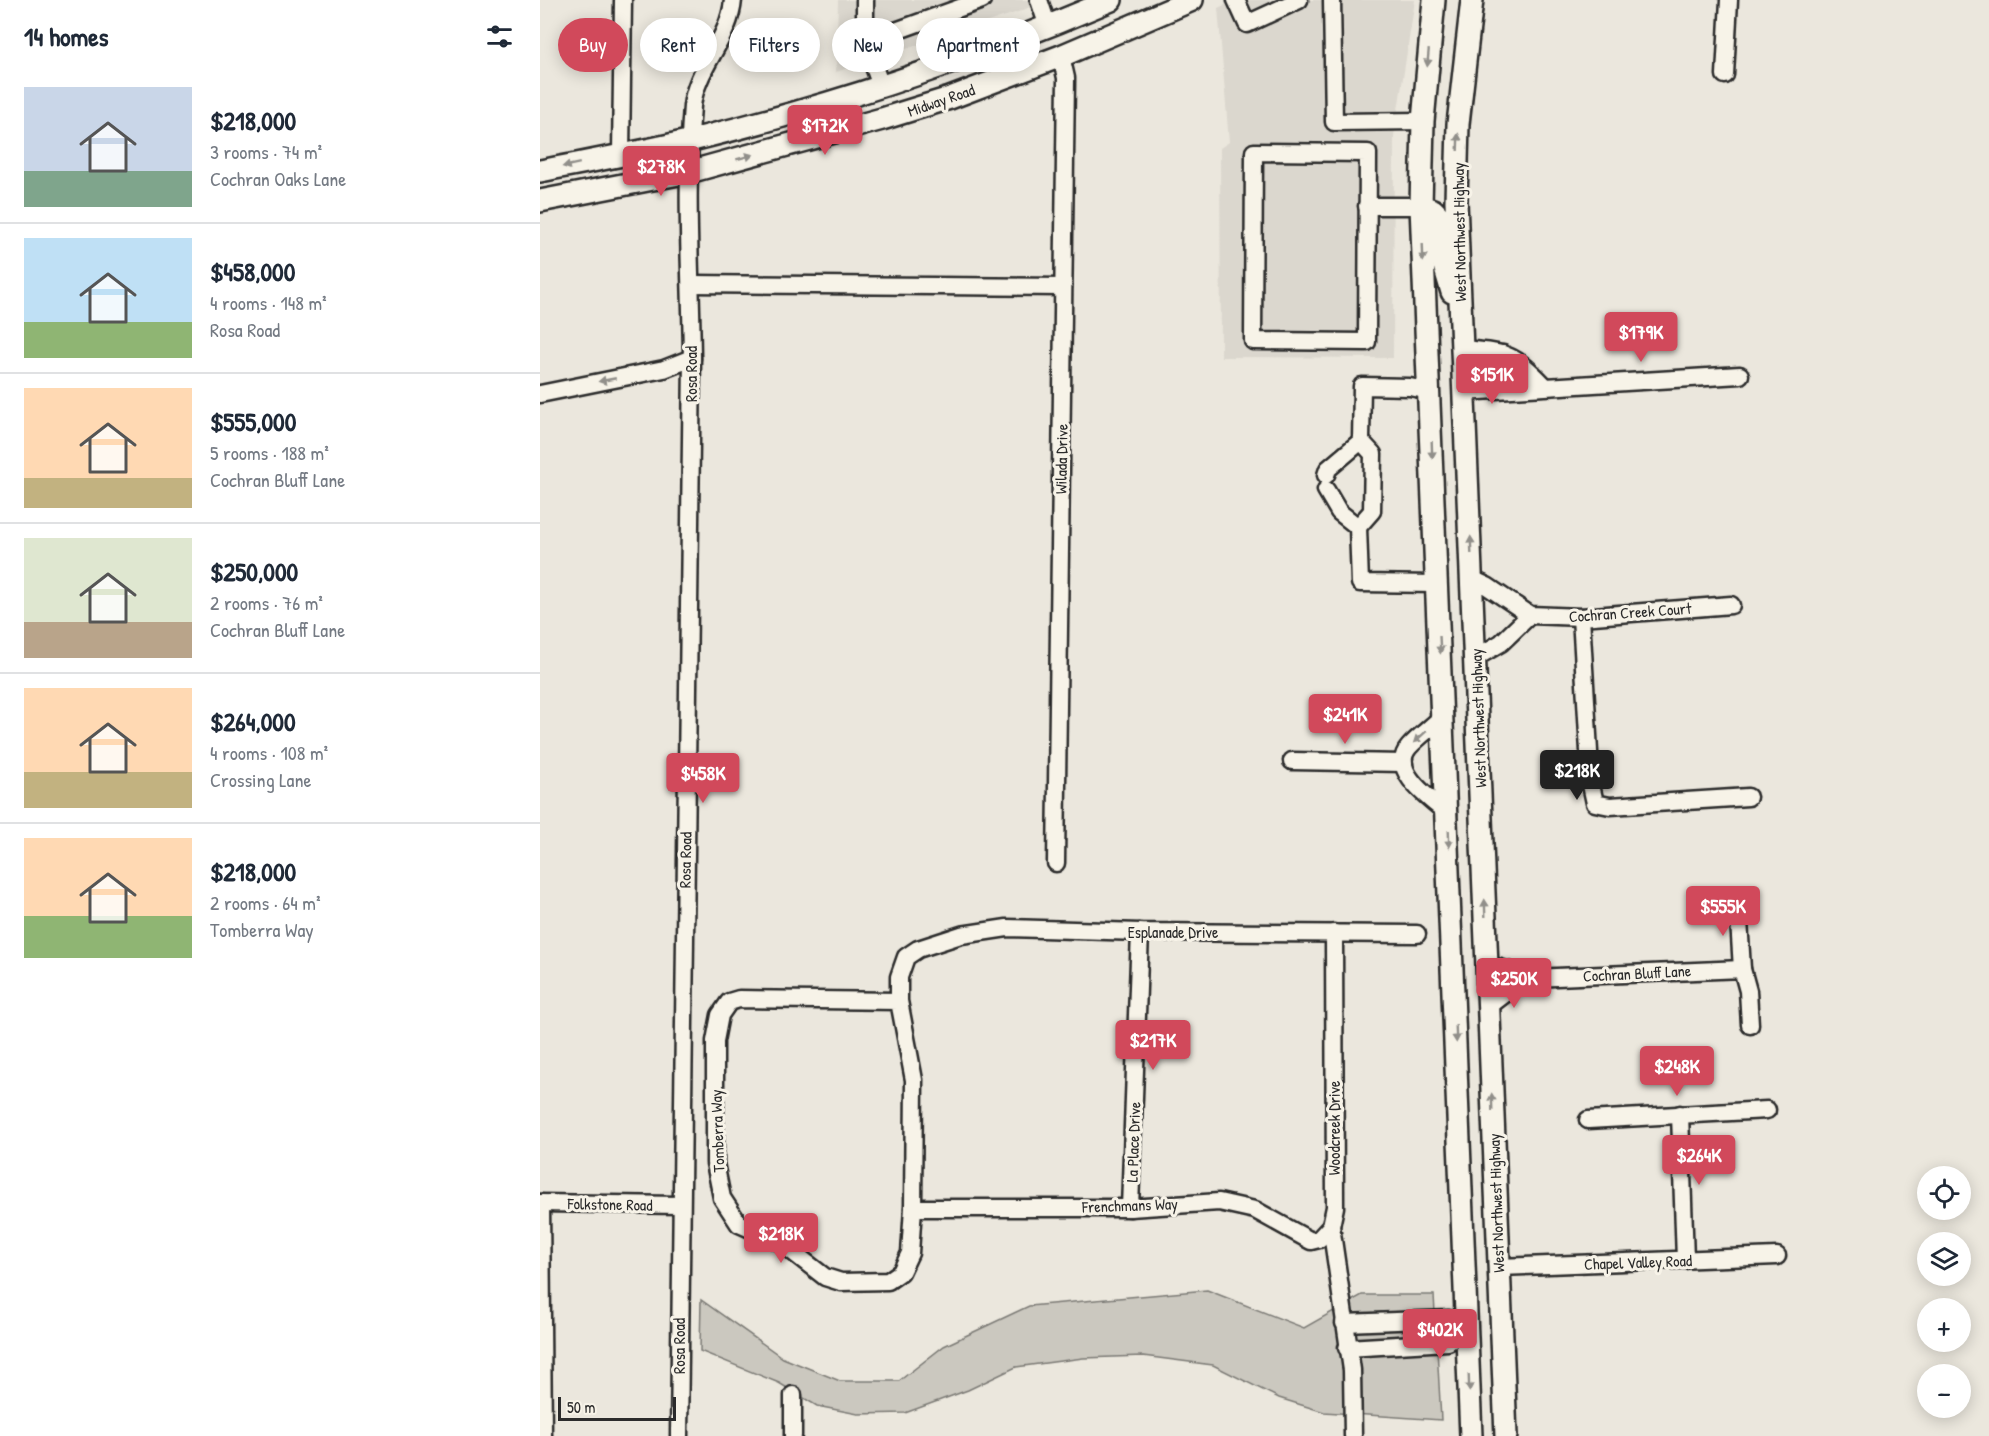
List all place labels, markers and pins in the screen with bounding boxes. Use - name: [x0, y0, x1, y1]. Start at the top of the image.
- pin: $172K: [783, 105, 867, 156]
- pin: $278K: [619, 146, 703, 197]
- pin: $179K: [1599, 312, 1683, 363]
- pin: $151K: [1450, 354, 1534, 405]
- pin: $241K: [1303, 694, 1387, 745]
- pin: $218K: [1535, 750, 1619, 801]
- pin: $458K: [661, 753, 745, 804]
- pin: $555K: [1681, 886, 1765, 937]
- pin: $250K: [1472, 958, 1556, 1009]
- pin: $217K: [1111, 1020, 1195, 1071]
- pin: $248K: [1635, 1046, 1719, 1097]
- pin: $264K: [1657, 1135, 1741, 1186]
- pin: $218K: [739, 1213, 823, 1264]
- pin: $402K: [1398, 1309, 1482, 1360]

